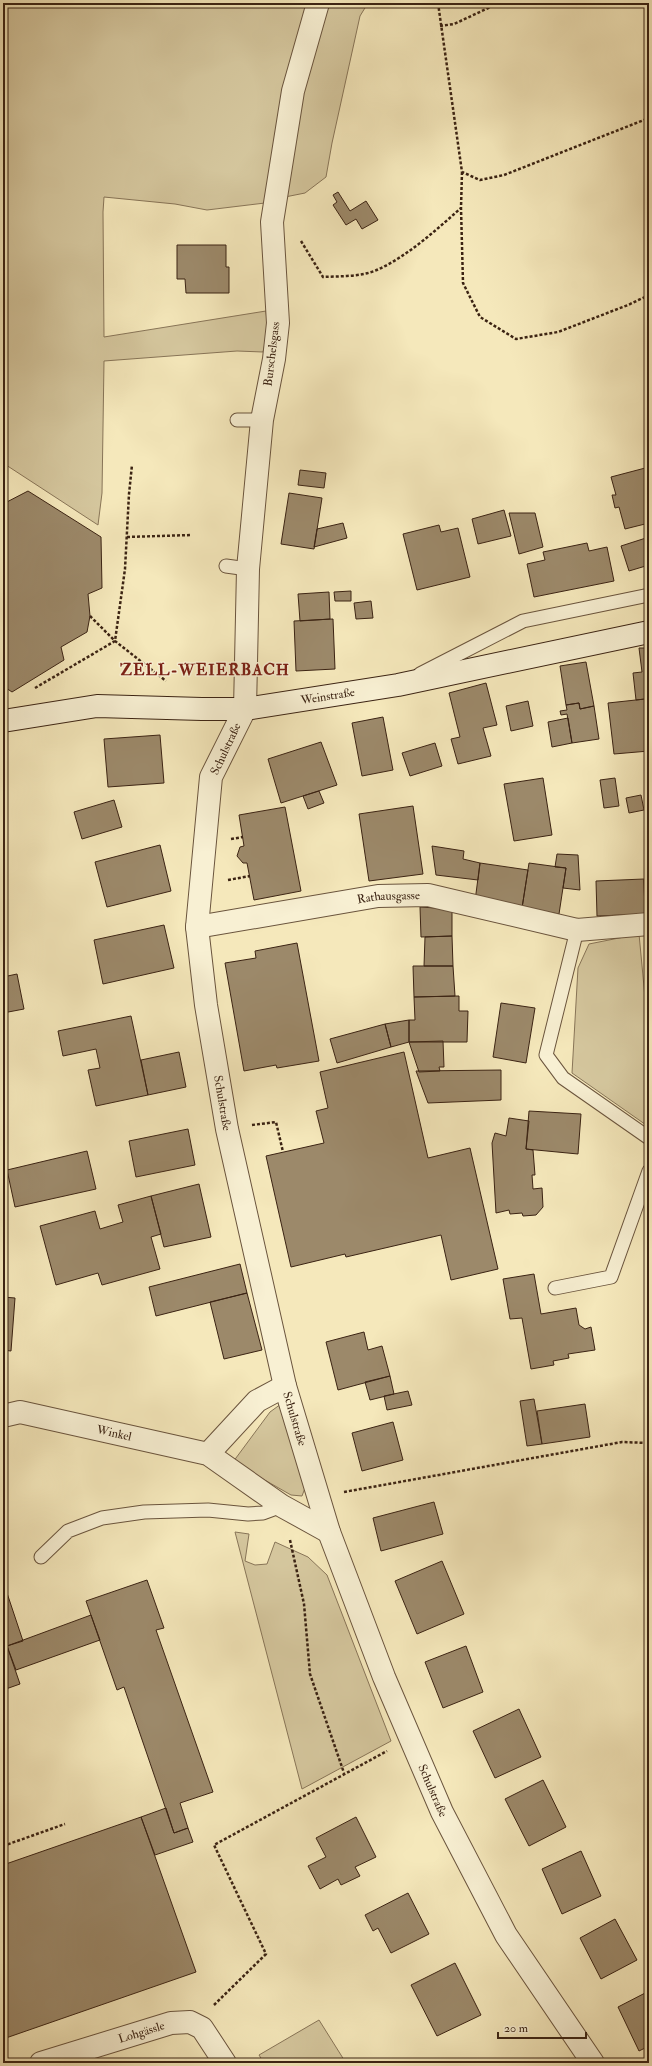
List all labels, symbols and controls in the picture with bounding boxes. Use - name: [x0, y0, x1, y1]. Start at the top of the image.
- street label: Burschelsgass: [261, 321, 283, 387]
- district label: ZELL-WEIERBACH: [120, 660, 290, 680]
- street label: Weinstraße: [299, 684, 356, 708]
- street label: Schulstraße: [207, 720, 245, 778]
- street label: Rathausgasse: [356, 888, 420, 907]
- street label: Schulstraße: [211, 1074, 235, 1132]
- street label: Schulstraße: [280, 1390, 310, 1448]
- street label: Winkel: [94, 1422, 133, 1444]
- street label: Schulstraße: [415, 1762, 451, 1820]
- scale bar: [498, 2014, 586, 2040]
- street label: Lohgässle: [116, 2018, 166, 2046]
- text: 20 m: [504, 2021, 529, 2036]

